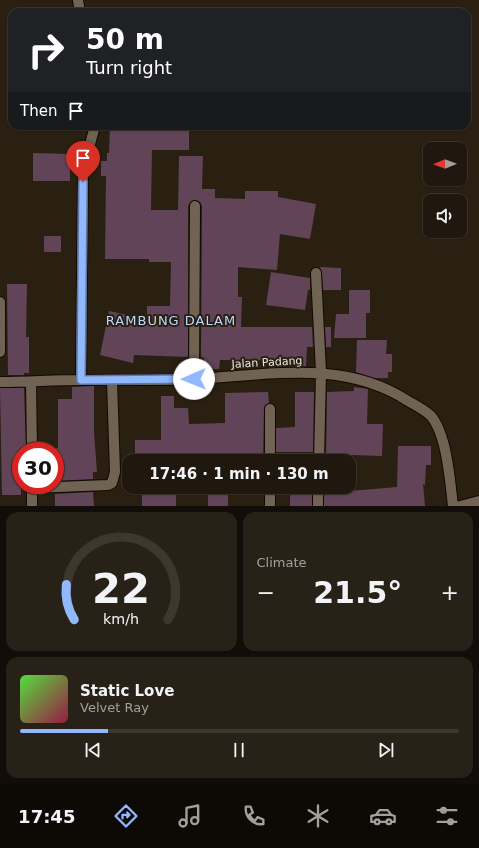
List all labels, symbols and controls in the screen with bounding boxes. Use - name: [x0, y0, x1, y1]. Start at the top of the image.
- text: 50 m: [86, 23, 164, 56]
- icon: right: [20, 24, 72, 76]
- text: Turn right: [86, 57, 172, 78]
- icon: arrive: [65, 100, 87, 122]
- text: Then: [20, 102, 57, 120]
- pin: [66, 141, 100, 182]
- north arrow: [423, 142, 467, 186]
- map controls: [423, 142, 467, 238]
- icon: arrive: [72, 147, 94, 169]
- button: sound: [423, 194, 467, 238]
- district label: RAMBUNG DALAM: [106, 313, 236, 328]
- street label: Jalan Padang: [230, 354, 303, 371]
- position arrow: [173, 358, 215, 400]
- speed limit sign: 30: [12, 442, 64, 494]
- text: 17:46 · 1 min · 130 m: [149, 465, 329, 483]
- text: Climate: [257, 555, 307, 570]
- text: 22: [92, 563, 150, 612]
- text: 21.5°: [313, 575, 402, 610]
- text: −: [257, 580, 275, 605]
- text: +: [441, 580, 459, 605]
- text: km/h: [103, 610, 139, 626]
- text: Static Love: [80, 682, 174, 700]
- text: Velvet Ray: [80, 700, 149, 715]
- icon: previous: [82, 739, 104, 761]
- icon: pause: [228, 739, 250, 761]
- icon: next: [375, 739, 397, 761]
- icon: directions: [112, 802, 140, 830]
- icon: music: [176, 802, 204, 830]
- icon: phone: [240, 802, 268, 830]
- icon: climate: [304, 802, 332, 830]
- icon: car: [369, 802, 397, 830]
- icon: filters: [433, 802, 461, 830]
- text: 17:45: [18, 806, 75, 827]

